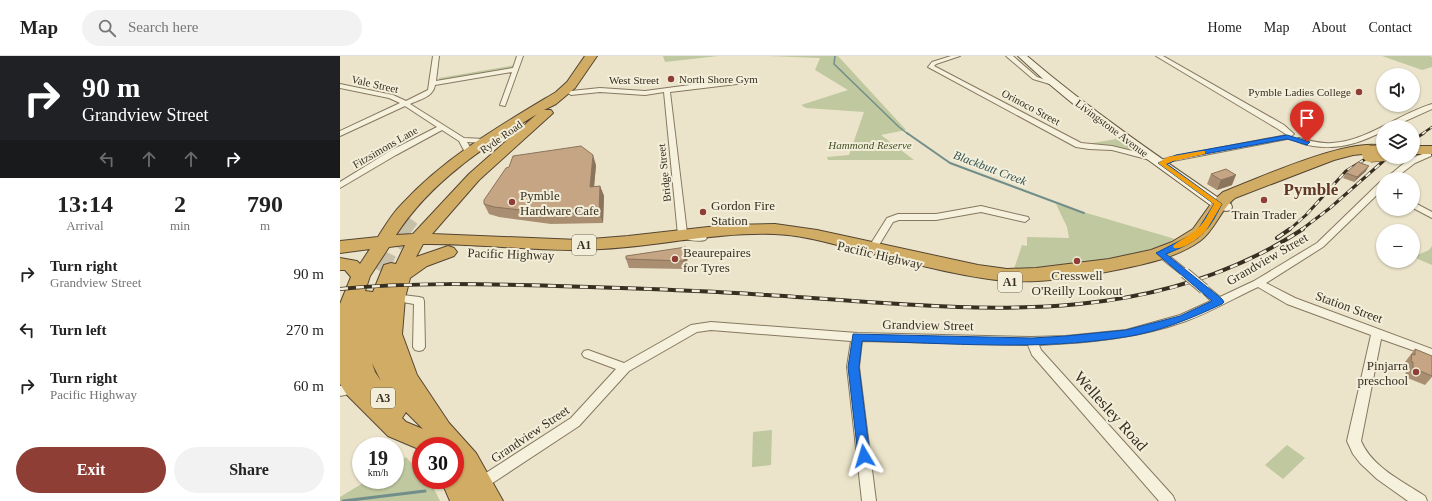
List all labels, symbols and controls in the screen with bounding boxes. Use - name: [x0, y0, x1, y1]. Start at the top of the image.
- search box: [82, 10, 362, 46]
- text: Map: [20, 17, 58, 38]
- icon: search: [96, 17, 118, 39]
- text: Search here: [128, 19, 198, 35]
- text: Home: [1208, 20, 1242, 35]
- text: Map: [1264, 20, 1289, 35]
- text: About: [1311, 20, 1346, 35]
- text: Contact: [1368, 20, 1412, 35]
- map controls: [1376, 68, 1420, 268]
- button: sound: [1376, 68, 1420, 112]
- icon: right: [16, 72, 68, 124]
- text: 90 m: [82, 72, 140, 103]
- street label: Vale Street: [350, 73, 400, 95]
- place label: North Shore Gym: [679, 73, 758, 85]
- street label: West Street: [609, 74, 659, 86]
- marker: North Shore Gym: [666, 74, 676, 84]
- place label: Pymble Ladies College: [1248, 86, 1351, 98]
- street label: Orinoco Street: [1000, 87, 1062, 127]
- marker: Pymble Ladies College: [1354, 87, 1364, 97]
- street label: Livingstone Avenue: [1073, 97, 1151, 159]
- pin: [1290, 101, 1324, 142]
- text: Grandview Street: [82, 105, 208, 125]
- icon: arrive: [1296, 107, 1318, 129]
- street label: Ryde Road: [478, 118, 525, 156]
- button: layers: [1376, 120, 1420, 164]
- street label: Fitzsimons Lane: [350, 123, 420, 170]
- park label: Hammond Reserve: [827, 139, 912, 151]
- street label: Bridge Street: [655, 143, 673, 203]
- icon: left: [96, 148, 118, 170]
- icon: ahead: [138, 148, 160, 170]
- icon: ahead: [180, 148, 202, 170]
- icon: right: [222, 148, 244, 170]
- water label: Blackbutt Creek: [951, 148, 1029, 189]
- button: +: [1376, 172, 1420, 216]
- district label: Pymble: [1284, 180, 1339, 199]
- place label: Pymble Hardware Cafe: [520, 188, 599, 218]
- text: 13:14: [57, 191, 113, 217]
- text: 2: [174, 191, 186, 217]
- text: 790: [247, 191, 283, 217]
- marker: Train Trader: [1259, 195, 1269, 205]
- marker: Pymble Hardware Cafe: [507, 197, 517, 207]
- place label: Gordon Fire Station: [711, 198, 775, 228]
- marker: Gordon Fire Station: [698, 207, 708, 217]
- place label: Train Trader: [1232, 207, 1297, 222]
- text: Arrival: [66, 218, 104, 233]
- text: min: [170, 218, 190, 233]
- text: m: [260, 218, 270, 233]
- button: −: [1376, 224, 1420, 268]
- street label: Grandview Street: [1224, 229, 1311, 288]
- road number: A1: [572, 235, 596, 255]
- street label: Pacific Highway: [836, 238, 925, 272]
- street label: Pacific Highway: [467, 245, 555, 263]
- place label: Beaurepaires for Tyres: [683, 245, 751, 275]
- marker: Beaurepaires for Tyres: [670, 254, 680, 264]
- marker: Cresswell O'Reilly Lookout: [1072, 256, 1082, 266]
- text: Turn right: [50, 258, 117, 274]
- icon: right: [16, 263, 38, 285]
- text: 90 m: [294, 266, 324, 282]
- place label: Cresswell O'Reilly Lookout: [1032, 268, 1123, 298]
- road number: A1: [998, 272, 1022, 292]
- text: Grandview Street: [50, 275, 141, 290]
- street label: Station Street: [1313, 288, 1385, 326]
- street label: Grandview Street: [882, 317, 974, 333]
- icon: left: [16, 319, 38, 341]
- text: Turn left: [50, 322, 107, 338]
- text: 270 m: [286, 322, 324, 338]
- place label: Pinjarra preschool: [1357, 358, 1408, 388]
- marker: Pinjarra preschool: [1411, 367, 1421, 377]
- street label: Wellesley Road: [1070, 368, 1151, 455]
- text: Turn right: [50, 370, 117, 386]
- icon: right: [16, 375, 38, 397]
- text: 60 m: [294, 378, 324, 394]
- text: Pacific Highway: [50, 387, 137, 402]
- road number: A3: [371, 388, 395, 408]
- street label: Grandview Street: [488, 402, 572, 466]
- position arrow: [843, 435, 885, 477]
- speed limit sign: 30: [412, 437, 464, 489]
- button: Exit: [16, 447, 166, 493]
- button: Share: [174, 447, 324, 493]
- text: 19: [368, 447, 388, 469]
- text: km/h: [368, 467, 388, 478]

